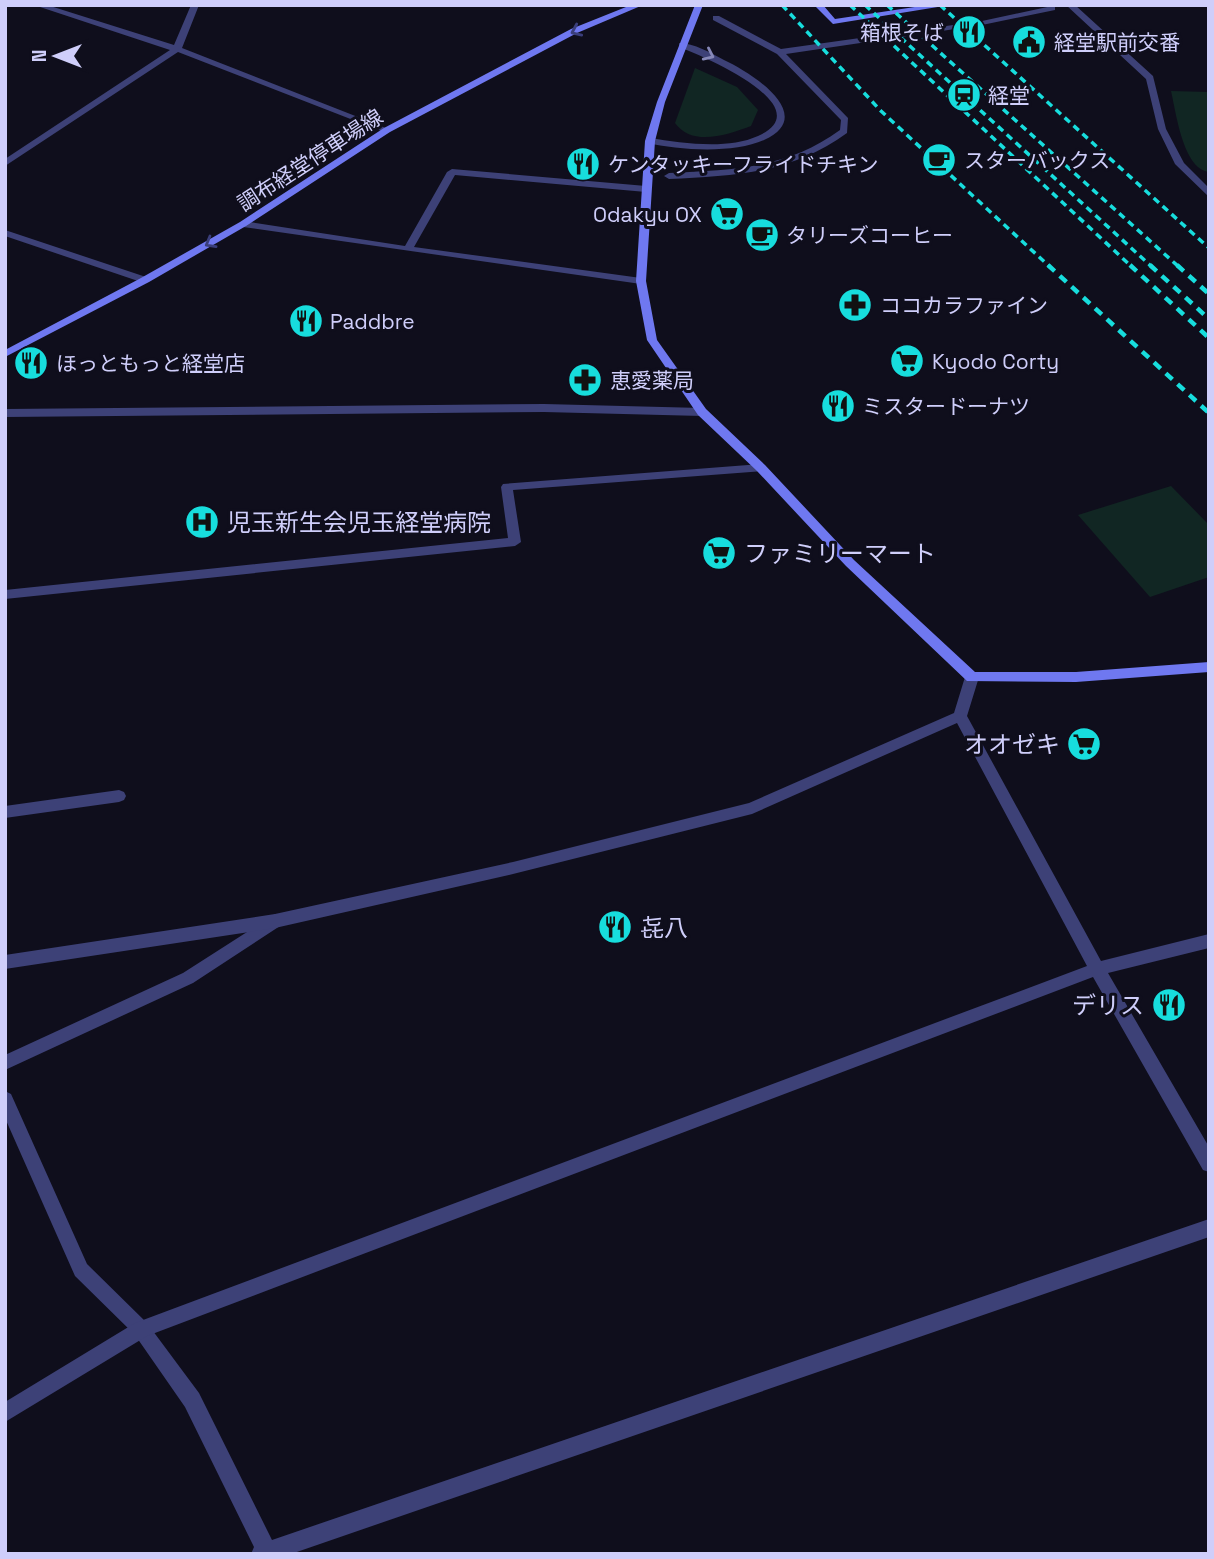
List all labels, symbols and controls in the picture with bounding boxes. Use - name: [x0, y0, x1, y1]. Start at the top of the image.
- restaurant icon: 箱根そば: [950, 13, 988, 51]
- place label: 箱根そば: [860, 19, 944, 46]
- north arrow: [21, 21, 91, 91]
- one-way arrow: [571, 23, 583, 37]
- public building icon: 経堂駅前交番: [1010, 23, 1048, 61]
- place label: 経堂駅前交番: [1054, 29, 1180, 56]
- one-way arrow: [701, 47, 714, 61]
- text: N: [27, 50, 52, 62]
- station icon: 経堂: [945, 76, 983, 114]
- place label: 経堂: [988, 82, 1030, 109]
- street label: 調布経堂停車場線: [232, 103, 388, 217]
- cafe icon: スターバックス: [920, 141, 958, 179]
- restaurant icon: ケンタッキーフライドチキン: [564, 145, 602, 183]
- place label: スターバックス: [964, 147, 1110, 174]
- place label: ケンタッキーフライドチキン: [608, 151, 878, 178]
- supermarket icon: Odakyu OX: [708, 195, 746, 233]
- place label: Odakyu OX: [593, 201, 702, 228]
- cafe icon: タリーズコーヒー: [743, 216, 781, 254]
- place label: タリーズコーヒー: [786, 222, 953, 249]
- one-way arrow: [204, 235, 217, 248]
- pharmacy icon: ココカラファイン: [836, 286, 874, 324]
- place label: ココカラファイン: [880, 292, 1048, 319]
- restaurant icon: Paddbre: [287, 302, 325, 340]
- place label: Paddbre: [330, 308, 415, 335]
- supermarket icon: Kyodo Corty: [888, 342, 926, 380]
- restaurant icon: ほっともっと経堂店: [12, 344, 50, 382]
- place label: Kyodo Corty: [932, 348, 1059, 375]
- place label: ほっともっと経堂店: [56, 350, 245, 377]
- pharmacy icon: 恵愛薬局: [566, 361, 604, 399]
- place label: 恵愛薬局: [610, 367, 694, 394]
- restaurant icon: ミスタードーナツ: [819, 387, 857, 425]
- place label: ミスタードーナツ: [862, 393, 1030, 420]
- hospital icon: 児玉新生会児玉経堂病院: [183, 503, 221, 541]
- place label: 児玉新生会児玉経堂病院: [227, 507, 491, 538]
- supermarket icon: ファミリーマート: [700, 534, 738, 572]
- place label: ファミリーマート: [744, 538, 936, 569]
- supermarket icon: オオゼキ: [1065, 725, 1103, 763]
- place label: オオゼキ: [964, 729, 1060, 760]
- restaurant icon: 㐂八: [596, 908, 634, 946]
- place label: 㐂八: [640, 912, 688, 943]
- restaurant icon: デリス: [1150, 986, 1188, 1024]
- place label: デリス: [1072, 990, 1144, 1021]

